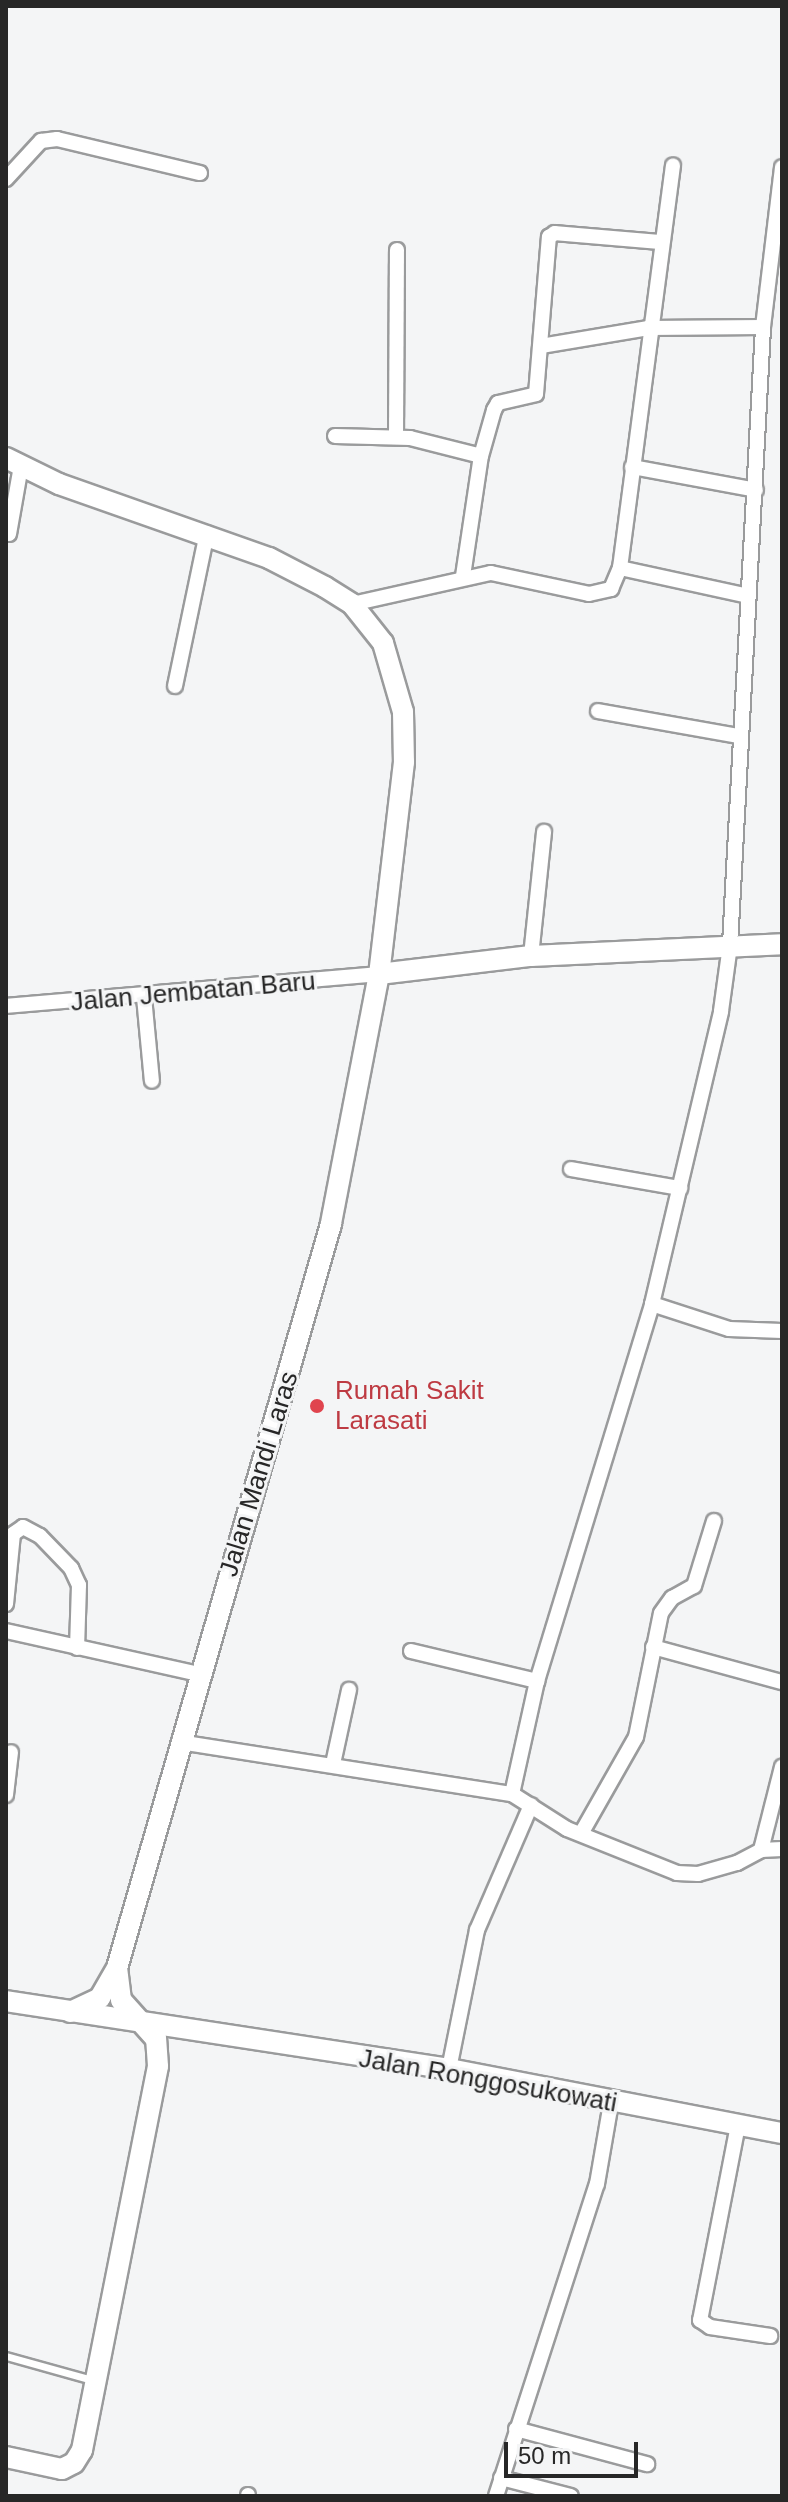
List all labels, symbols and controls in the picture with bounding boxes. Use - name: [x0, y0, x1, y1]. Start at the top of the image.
- street label: Jalan Jembatan Baru: [69, 966, 317, 1018]
- street label: Jalan Mandi Laras: [213, 1368, 305, 1580]
- place label: Rumah Sakit Larasati: [335, 1375, 484, 1436]
- marker: Rumah Sakit Larasati: [306, 1395, 328, 1417]
- street label: Jalan Ronggosukowati: [356, 2043, 620, 2119]
- scale bar: [508, 2426, 642, 2476]
- text: 50 m: [518, 2442, 571, 2469]

